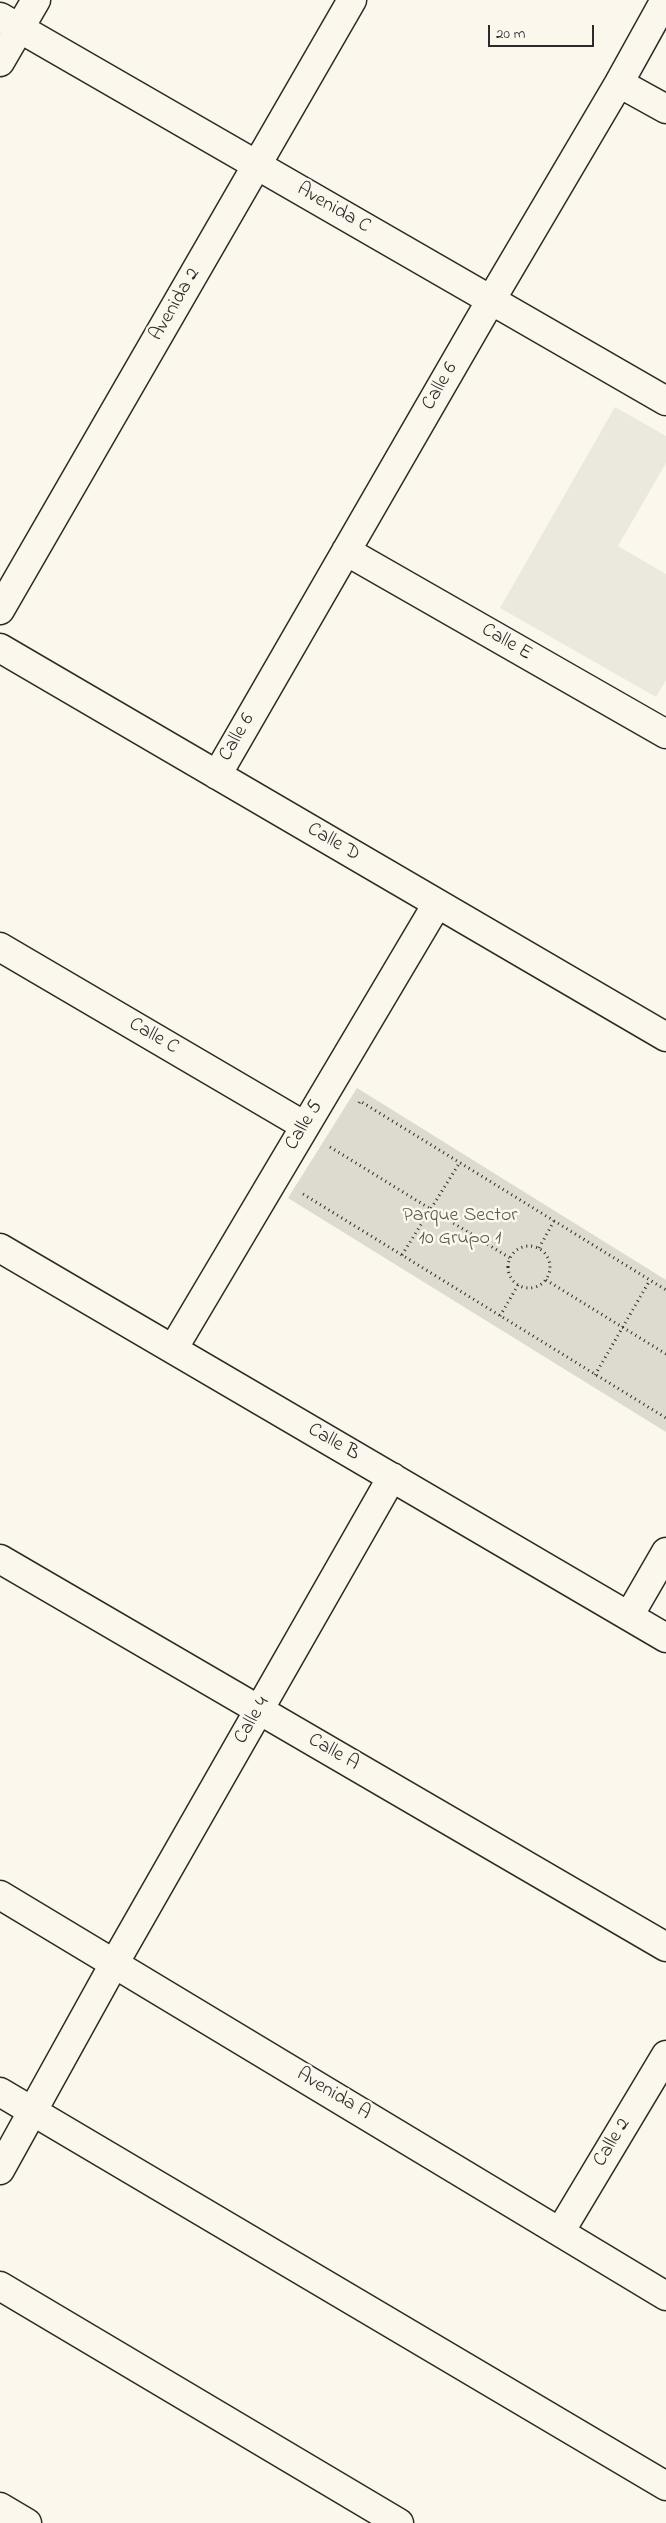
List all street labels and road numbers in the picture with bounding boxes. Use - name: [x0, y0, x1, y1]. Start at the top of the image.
- street label: Avenida C: [292, 178, 374, 240]
- street label: Avenida 2: [146, 264, 206, 346]
- street label: Calle 6: [418, 359, 464, 415]
- street label: Calle E: [476, 619, 536, 667]
- street label: Calle 6: [215, 710, 261, 766]
- street label: Calle D: [302, 818, 364, 868]
- street label: Calle C: [124, 1013, 182, 1061]
- street label: Calle 5: [281, 1097, 329, 1155]
- street label: Calle B: [303, 1419, 363, 1467]
- street label: Calle 4: [230, 1693, 276, 1749]
- street label: Calle A: [303, 1729, 363, 1777]
- street label: Avenida A: [291, 2063, 375, 2127]
- street label: Calle 2: [589, 2114, 637, 2172]

